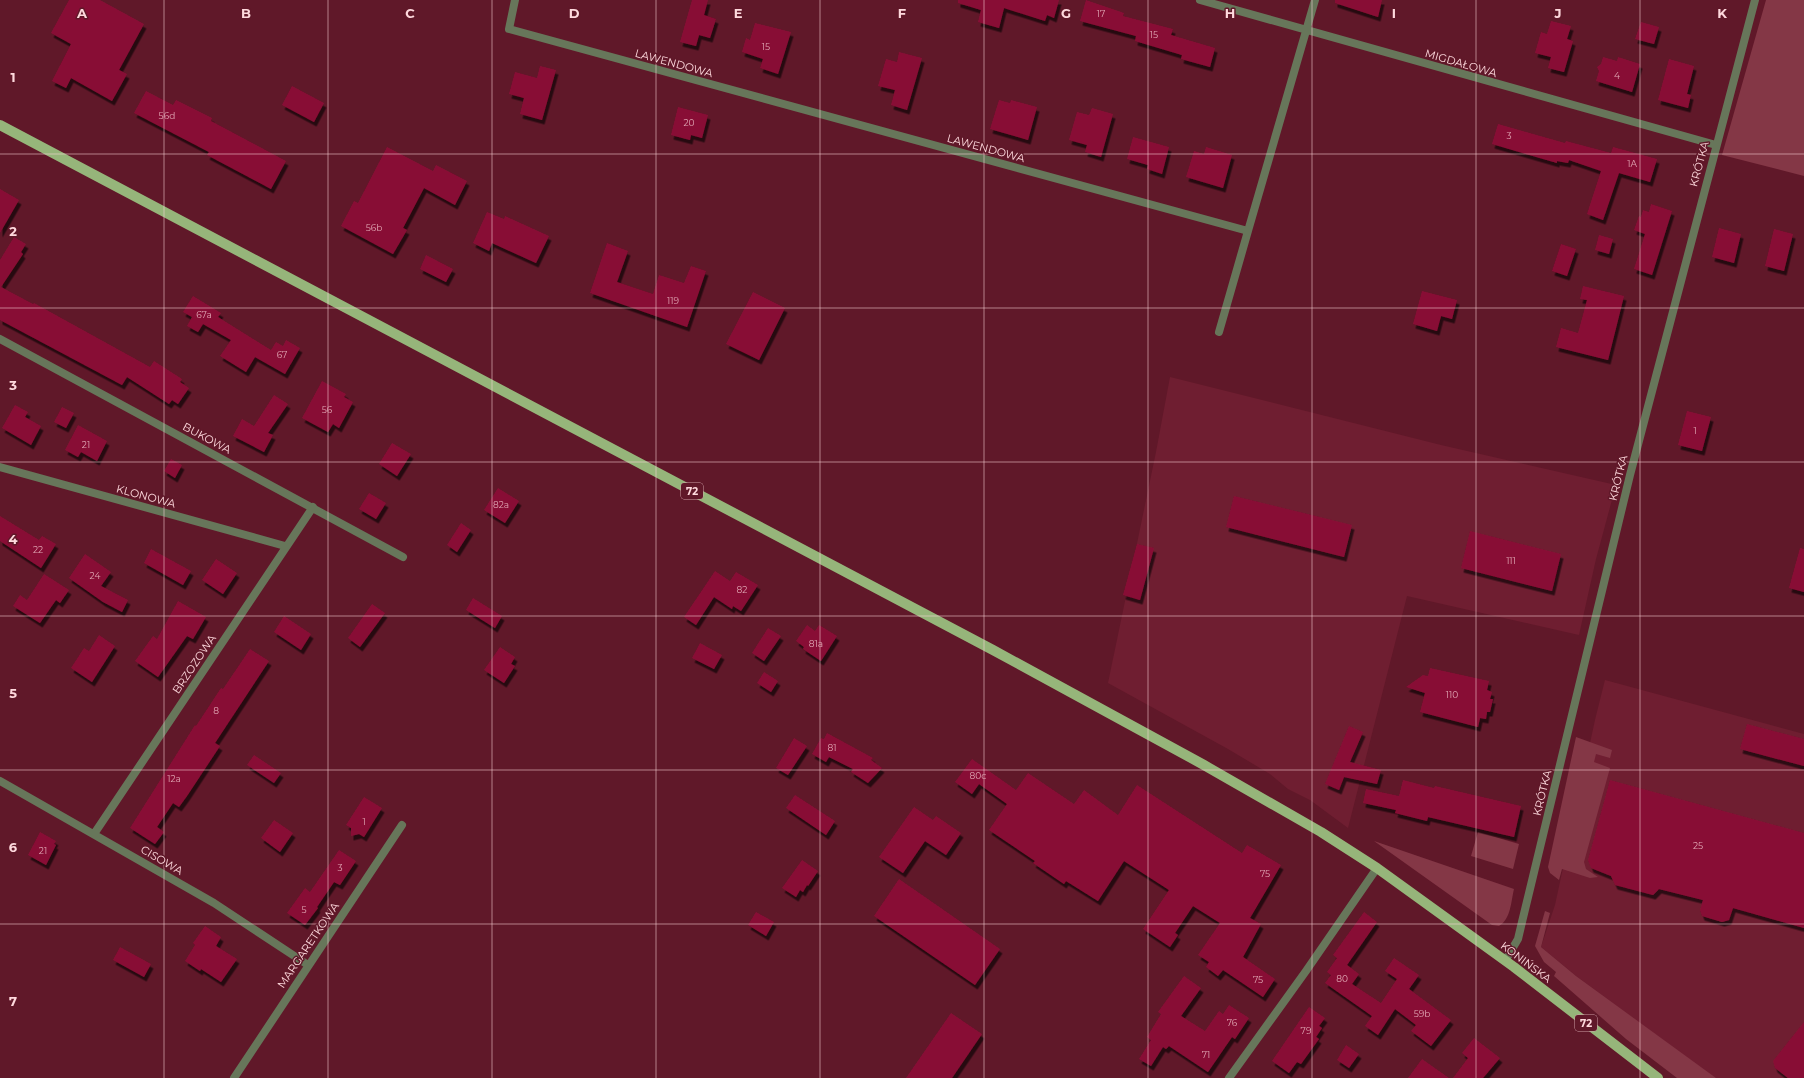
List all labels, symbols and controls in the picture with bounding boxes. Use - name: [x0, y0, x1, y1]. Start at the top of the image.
- text: A: [76, 5, 88, 21]
- text: B: [241, 5, 251, 21]
- text: C: [405, 5, 415, 21]
- text: D: [569, 5, 580, 21]
- text: E: [734, 5, 743, 21]
- text: F: [898, 5, 906, 21]
- text: G: [1061, 5, 1071, 21]
- text: H: [1225, 5, 1235, 21]
- text: I: [1392, 5, 1396, 21]
- text: J: [1553, 5, 1562, 21]
- text: K: [1717, 5, 1727, 21]
- house number: 17: [1097, 8, 1105, 19]
- house number: 15: [1150, 29, 1158, 40]
- house number: 15: [762, 41, 770, 52]
- street label: LAWENDOWA: [633, 46, 715, 80]
- street label: MIGDAŁOWA: [1423, 46, 1499, 80]
- text: 1: [10, 69, 16, 85]
- house number: 4: [1614, 70, 1620, 81]
- house number: 56d: [159, 110, 175, 121]
- house number: 20: [683, 117, 695, 128]
- house number: 3: [1506, 130, 1512, 141]
- street label: LAWENDOWA: [945, 131, 1027, 165]
- street label: KRÓTKA: [1686, 140, 1712, 188]
- house number: 1A: [1627, 158, 1637, 169]
- house number: 56b: [366, 222, 382, 233]
- text: 2: [9, 223, 17, 239]
- house number: 119: [667, 295, 680, 306]
- house number: 67a: [196, 309, 212, 320]
- house number: 67: [277, 349, 287, 360]
- text: 3: [8, 377, 17, 393]
- house number: 56: [322, 404, 333, 415]
- street label: BUKOWA: [180, 419, 234, 457]
- house number: 1: [1693, 425, 1697, 436]
- house number: 21: [82, 439, 90, 450]
- street label: KRÓTKA: [1606, 454, 1630, 502]
- street label: KLONOWA: [115, 481, 177, 511]
- road number: 72: [681, 483, 703, 499]
- house number: 82a: [493, 499, 509, 510]
- text: 4: [9, 531, 18, 547]
- house number: 22: [33, 544, 43, 555]
- house number: 111: [1506, 555, 1516, 566]
- house number: 24: [90, 570, 100, 581]
- house number: 82: [737, 584, 747, 595]
- street label: BRZOZOWA: [169, 632, 219, 696]
- house number: 81a: [809, 638, 823, 649]
- text: 5: [9, 685, 17, 701]
- house number: 110: [1446, 689, 1458, 700]
- house number: 8: [213, 705, 219, 716]
- house number: 81: [828, 742, 837, 753]
- street label: KRÓTKA: [1530, 769, 1554, 817]
- house number: 80c: [970, 770, 986, 781]
- house number: 12a: [167, 773, 181, 784]
- house number: 1: [362, 816, 366, 827]
- text: 6: [9, 839, 18, 855]
- house number: 25: [1693, 840, 1703, 851]
- street label: CISOWA: [138, 842, 186, 878]
- house number: 21: [39, 845, 47, 856]
- house number: 3: [337, 862, 343, 873]
- house number: 75: [1260, 868, 1270, 879]
- street label: MARGARETKOWA: [274, 899, 342, 991]
- house number: 5: [301, 904, 307, 915]
- street label: KONIŃSKA: [1498, 938, 1554, 986]
- house number: 80: [1336, 973, 1348, 984]
- house number: 75: [1253, 974, 1263, 985]
- text: 7: [9, 993, 17, 1009]
- house number: 59b: [1414, 1008, 1430, 1019]
- road number: 72: [1575, 1015, 1597, 1031]
- house number: 76: [1227, 1017, 1238, 1028]
- house number: 79: [1301, 1025, 1312, 1036]
- house number: 71: [1202, 1049, 1210, 1060]

